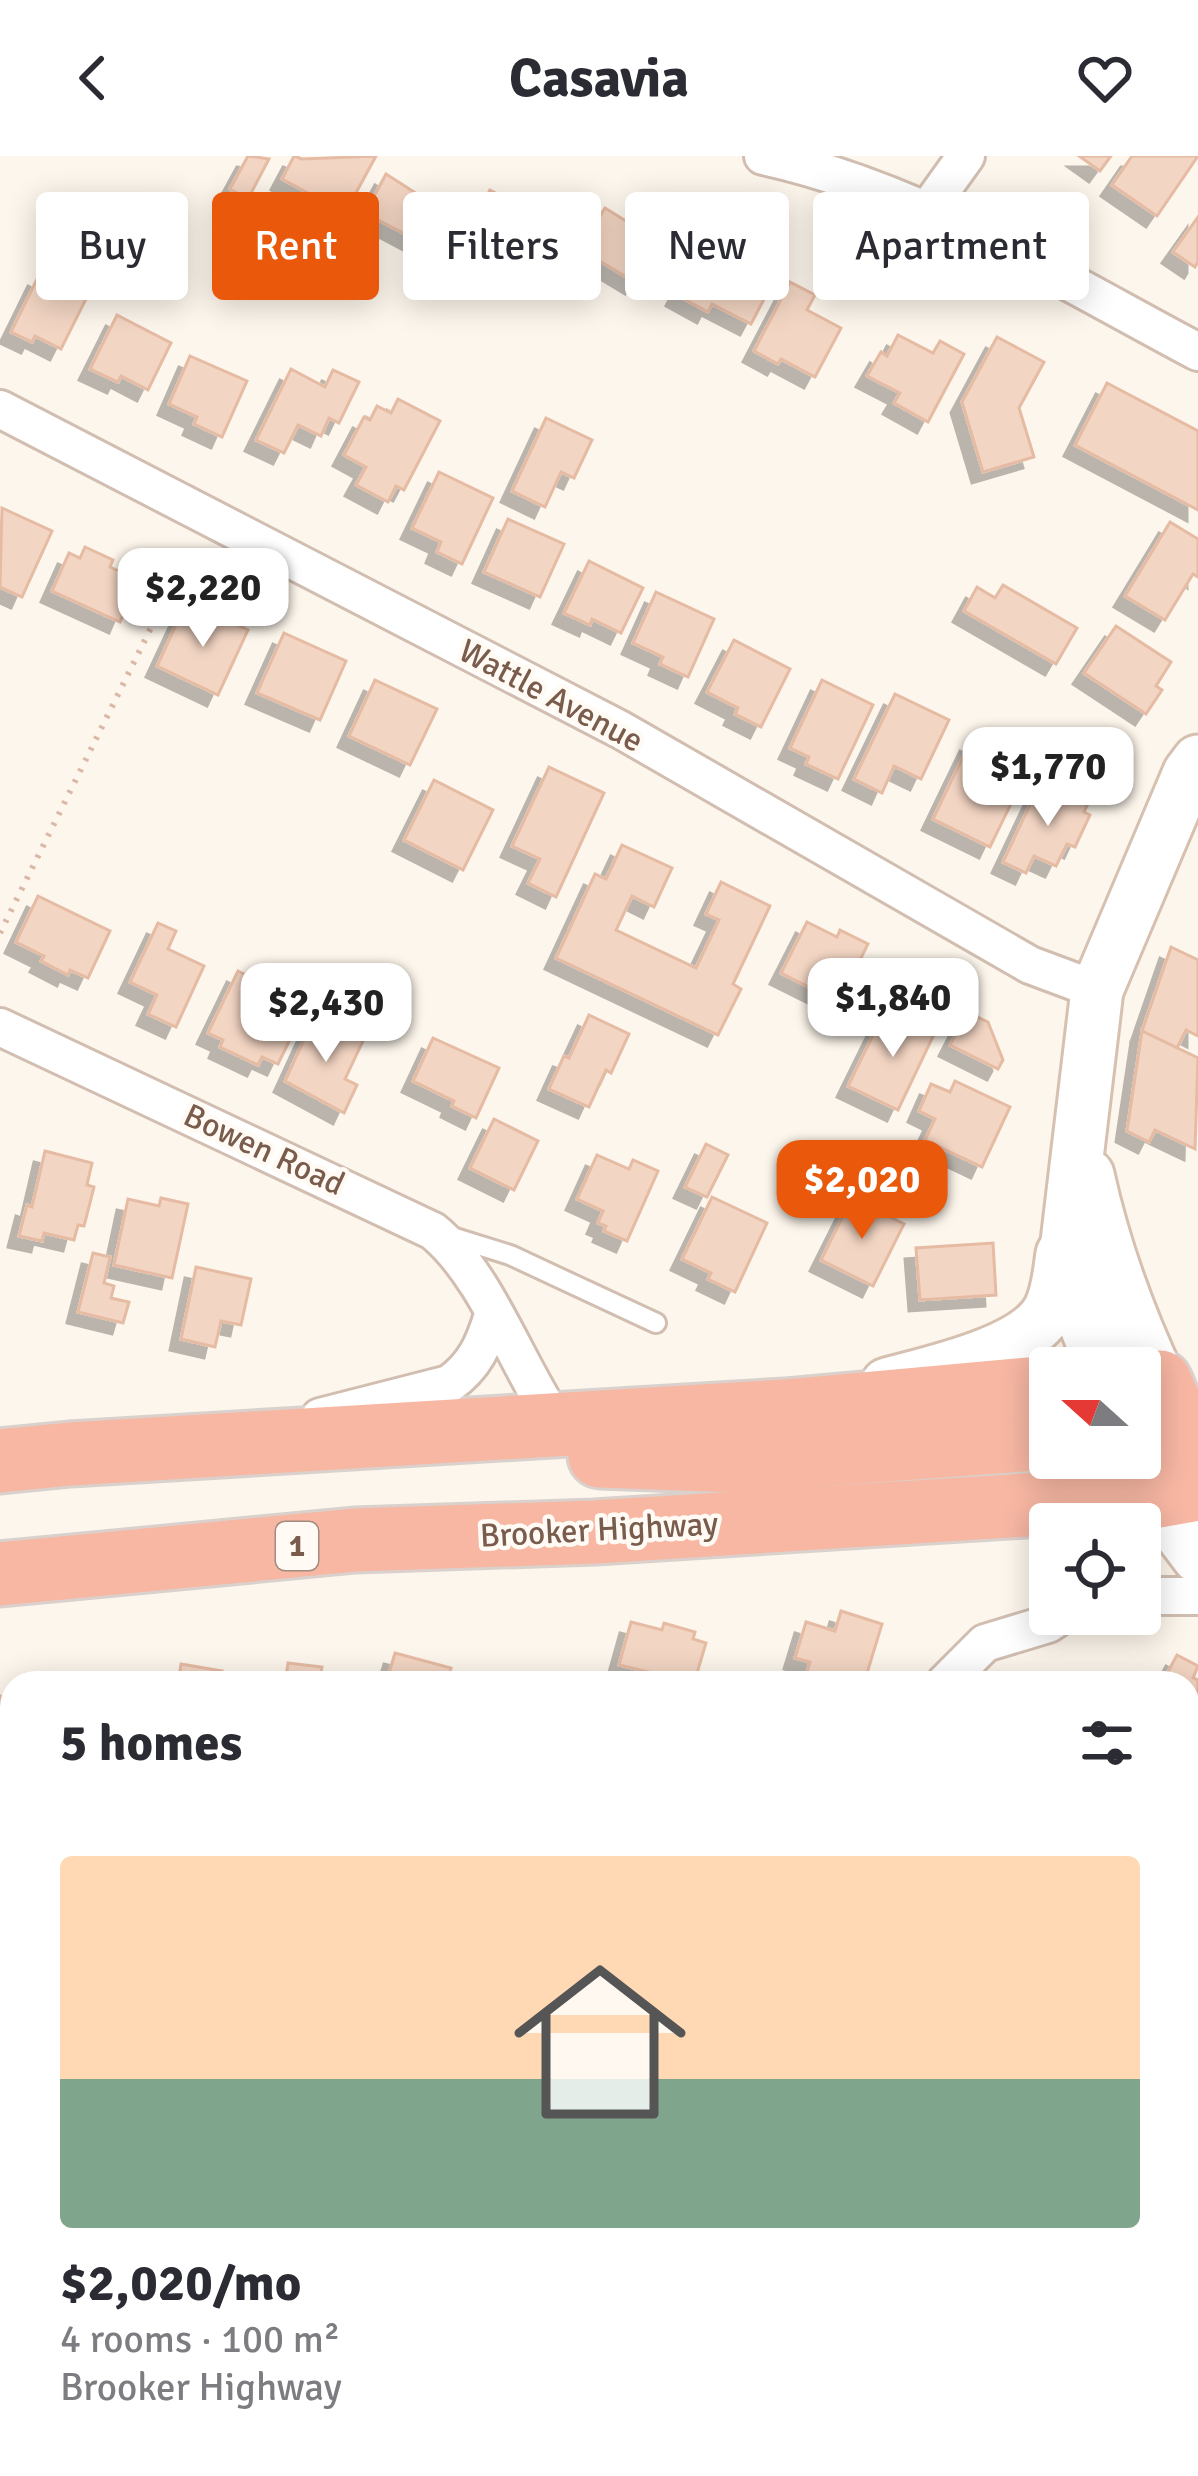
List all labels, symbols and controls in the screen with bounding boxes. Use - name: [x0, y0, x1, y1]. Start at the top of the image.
- icon: back: [60, 45, 126, 111]
- text: Casavia: [509, 45, 689, 112]
- icon: heart: [1072, 45, 1138, 111]
- chip: Buy: [36, 192, 188, 300]
- chip: Rent: [212, 192, 379, 300]
- chip: Filters: [403, 192, 601, 300]
- chip: New: [625, 192, 789, 300]
- chip: Apartment: [813, 192, 1089, 300]
- pin: $2,220: [105, 548, 301, 650]
- text: $2,220: [145, 563, 261, 611]
- street label: Wattle Avenue: [452, 630, 650, 762]
- pin: $1,770: [950, 727, 1146, 829]
- text: $1,770: [990, 742, 1106, 790]
- pin: $1,840: [795, 958, 991, 1060]
- pin: $2,430: [228, 963, 424, 1065]
- text: $1,840: [835, 973, 951, 1021]
- text: $2,430: [268, 978, 384, 1026]
- street label: Bowen Road: [177, 1095, 351, 1205]
- pin: $2,020: [764, 1140, 960, 1242]
- text: $2,020: [804, 1155, 920, 1203]
- north arrow: [1029, 1347, 1161, 1479]
- map controls: [1029, 1347, 1161, 1635]
- street label: Brooker Highway: [479, 1503, 720, 1557]
- button: locate: [1029, 1503, 1161, 1635]
- road number: 1: [276, 1522, 318, 1570]
- icon: filters: [1074, 1710, 1140, 1776]
- text: 5 homes: [60, 1712, 242, 1775]
- icon: home: [492, 1934, 708, 2150]
- text: $2,020/mo: [60, 2252, 301, 2315]
- text: 4 rooms · 100 m²: [60, 2315, 340, 2363]
- text: Brooker Highway: [60, 2363, 342, 2411]

